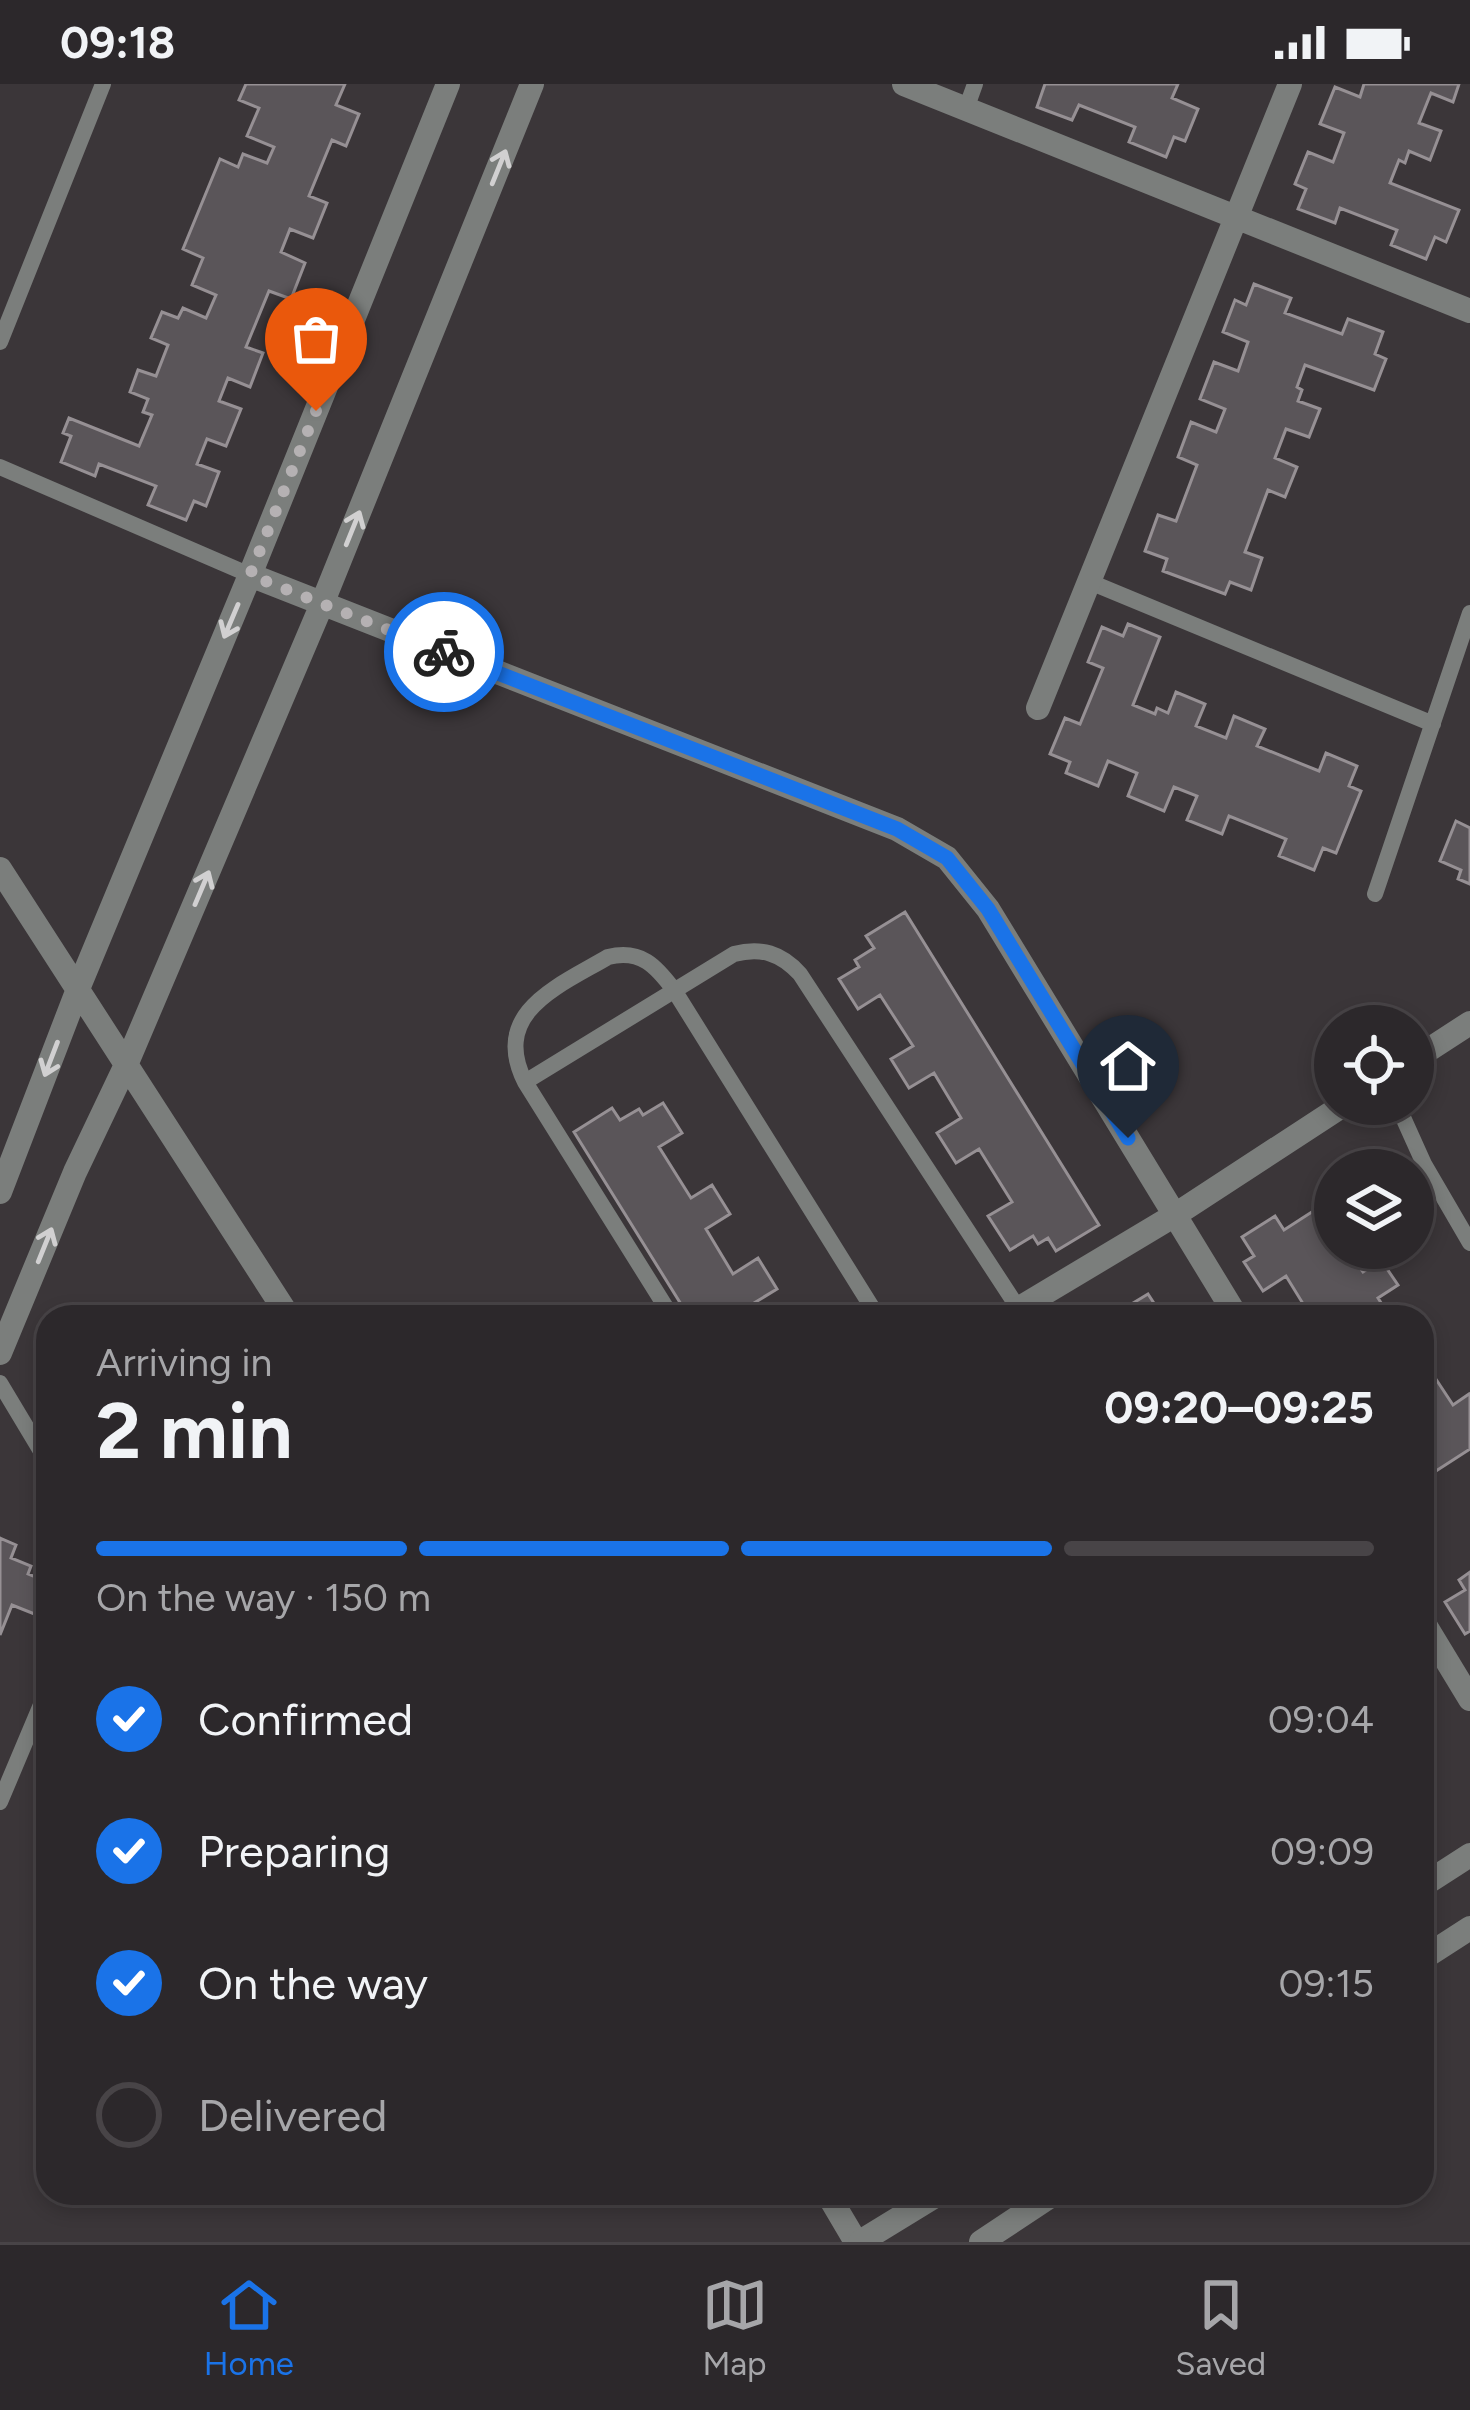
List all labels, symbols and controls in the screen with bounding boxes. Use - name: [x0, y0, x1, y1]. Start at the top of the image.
- text: 09:18: [60, 15, 175, 69]
- one-way arrow: [489, 149, 511, 186]
- pin: [265, 288, 367, 411]
- icon: bag: [283, 306, 349, 372]
- one-way arrow: [344, 511, 365, 548]
- courier: [384, 592, 504, 712]
- one-way arrow: [219, 601, 240, 638]
- icon: bike: [411, 619, 477, 685]
- one-way arrow: [193, 870, 214, 907]
- map controls: [1314, 1005, 1434, 1269]
- button: locate: [1314, 1005, 1434, 1125]
- pin: [1077, 1015, 1179, 1138]
- icon: home: [1095, 1033, 1161, 1099]
- one-way arrow: [38, 1040, 60, 1077]
- button: layers: [1314, 1149, 1434, 1269]
- one-way arrow: [36, 1227, 57, 1264]
- text: Arriving in: [96, 1339, 272, 1386]
- text: 09:20–09:25: [1104, 1380, 1374, 1434]
- text: 2 min: [96, 1384, 292, 1478]
- text: On the way · 150 m: [96, 1574, 431, 1621]
- icon: check: [96, 1686, 162, 1752]
- text: Confirmed: [198, 1692, 413, 1746]
- text: 09:04: [1268, 1696, 1374, 1743]
- icon: check: [96, 1818, 162, 1884]
- text: Preparing: [198, 1824, 390, 1878]
- text: 09:09: [1270, 1828, 1374, 1875]
- icon: check: [96, 1950, 162, 2016]
- text: On the way: [198, 1956, 428, 2010]
- text: 09:15: [1279, 1960, 1374, 2007]
- text: Delivered: [198, 2088, 387, 2142]
- tab: Home: [204, 2272, 294, 2383]
- tab: Map: [702, 2272, 768, 2383]
- tab: Saved: [1175, 2272, 1266, 2383]

